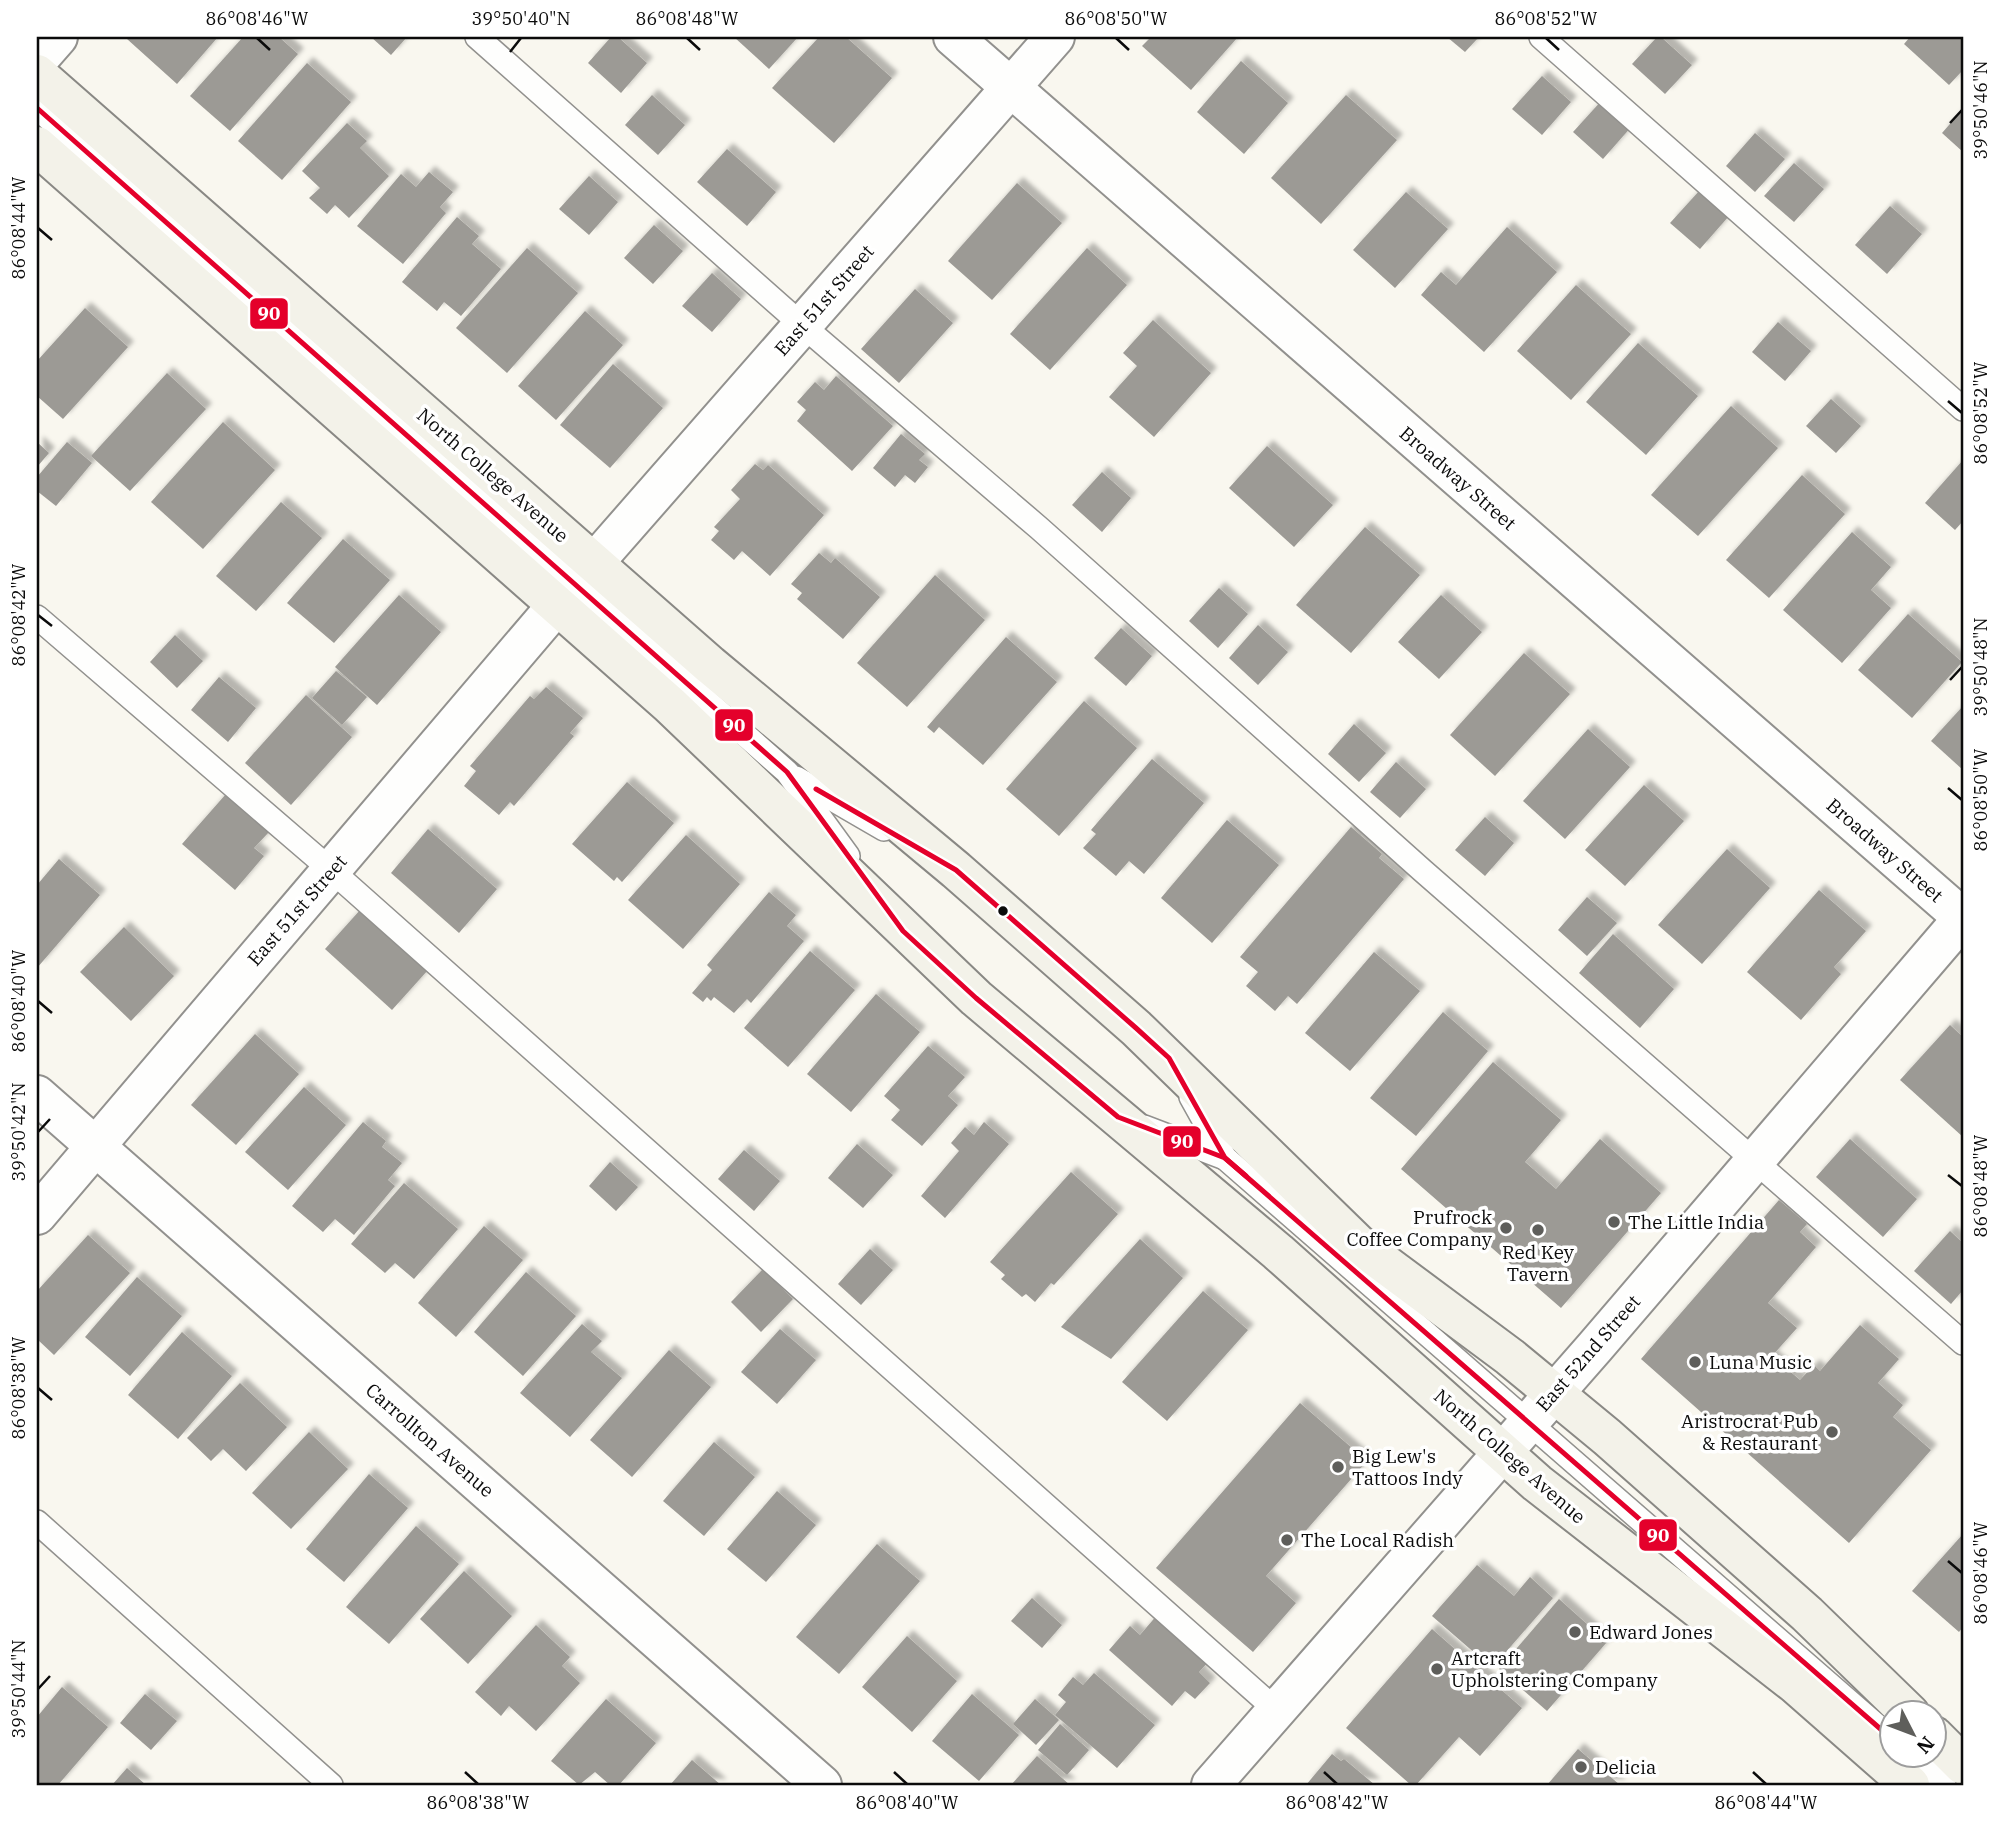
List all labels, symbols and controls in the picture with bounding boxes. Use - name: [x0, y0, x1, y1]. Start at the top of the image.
- text: 86°08'46"W: [206, 7, 309, 30]
- text: 39°50'40"N: [472, 7, 571, 30]
- text: 86°08'48"W: [636, 7, 739, 30]
- text: 86°08'50"W: [1065, 7, 1168, 30]
- text: 86°08'52"W: [1495, 7, 1598, 30]
- text: 39°50'46"N: [1969, 61, 1992, 160]
- text: 86°08'44"W: [7, 176, 30, 279]
- street label: East 51st Street: [769, 239, 879, 360]
- line badge: 90: [249, 297, 289, 330]
- text: 90: [258, 301, 280, 325]
- text: 86°08'52"W: [1969, 361, 1992, 464]
- street label: North College Avenue: [412, 403, 574, 547]
- street label: Broadway Street: [1395, 421, 1521, 535]
- text: 86°08'42"W: [7, 563, 30, 666]
- text: 39°50'48"N: [1969, 618, 1992, 717]
- line badge: 90: [714, 708, 754, 742]
- text: 90: [723, 713, 745, 737]
- text: 86°08'50"W: [1969, 748, 1992, 851]
- street label: Broadway Street: [1822, 793, 1948, 907]
- street label: East 51st Street: [242, 849, 352, 970]
- unlabelled marker: [996, 904, 1010, 918]
- text: 86°08'40"W: [7, 949, 30, 1052]
- text: 39°50'42"N: [7, 1083, 30, 1182]
- line badge: 90: [1162, 1125, 1202, 1158]
- text: 90: [1171, 1129, 1193, 1153]
- text: 86°08'48"W: [1969, 1134, 1992, 1237]
- place label: Prufrock Coffee Company: [1346, 1205, 1493, 1251]
- place label: The Little India: [1628, 1210, 1764, 1234]
- marker: The Little India: [1606, 1214, 1622, 1230]
- marker: Prufrock Coffee Company: [1498, 1220, 1514, 1236]
- marker: Red Key Tavern: [1530, 1222, 1546, 1238]
- place label: Red Key Tavern: [1502, 1240, 1575, 1286]
- street label: East 52nd Street: [1531, 1289, 1645, 1416]
- text: 86°08'38"W: [7, 1336, 30, 1439]
- place label: Luna Music: [1709, 1350, 1812, 1374]
- marker: Luna Music: [1687, 1354, 1703, 1370]
- street label: Carrollton Avenue: [361, 1378, 499, 1502]
- street label: North College Avenue: [1429, 1384, 1591, 1528]
- place label: Aristrocrat Pub & Restaurant: [1681, 1409, 1818, 1455]
- marker: Aristrocrat Pub & Restaurant: [1824, 1424, 1840, 1440]
- place label: Big Lew's Tattoos Indy: [1352, 1444, 1464, 1490]
- marker: Big Lew's Tattoos Indy: [1330, 1459, 1346, 1475]
- line badge: 90: [1638, 1518, 1678, 1552]
- text: 86°08'46"W: [1969, 1521, 1992, 1624]
- text: 90: [1647, 1523, 1669, 1547]
- place label: The Local Radish: [1301, 1528, 1454, 1552]
- marker: The Local Radish: [1279, 1532, 1295, 1548]
- place label: Edward Jones: [1589, 1620, 1713, 1644]
- marker: Edward Jones: [1567, 1624, 1583, 1640]
- text: 39°50'44"N: [7, 1640, 30, 1739]
- place label: Artcraft Upholstering Company: [1451, 1646, 1658, 1692]
- marker: Artcraft Upholstering Company: [1429, 1661, 1445, 1677]
- north arrow: [1878, 1700, 1948, 1770]
- text: N: [1912, 1732, 1940, 1759]
- place label: Delicia: [1595, 1755, 1656, 1779]
- marker: Delicia: [1573, 1759, 1589, 1775]
- text: 86°08'38"W: [427, 1791, 530, 1814]
- text: 86°08'40"W: [856, 1791, 959, 1814]
- text: 86°08'42"W: [1286, 1791, 1389, 1814]
- text: 86°08'44"W: [1715, 1791, 1818, 1814]

